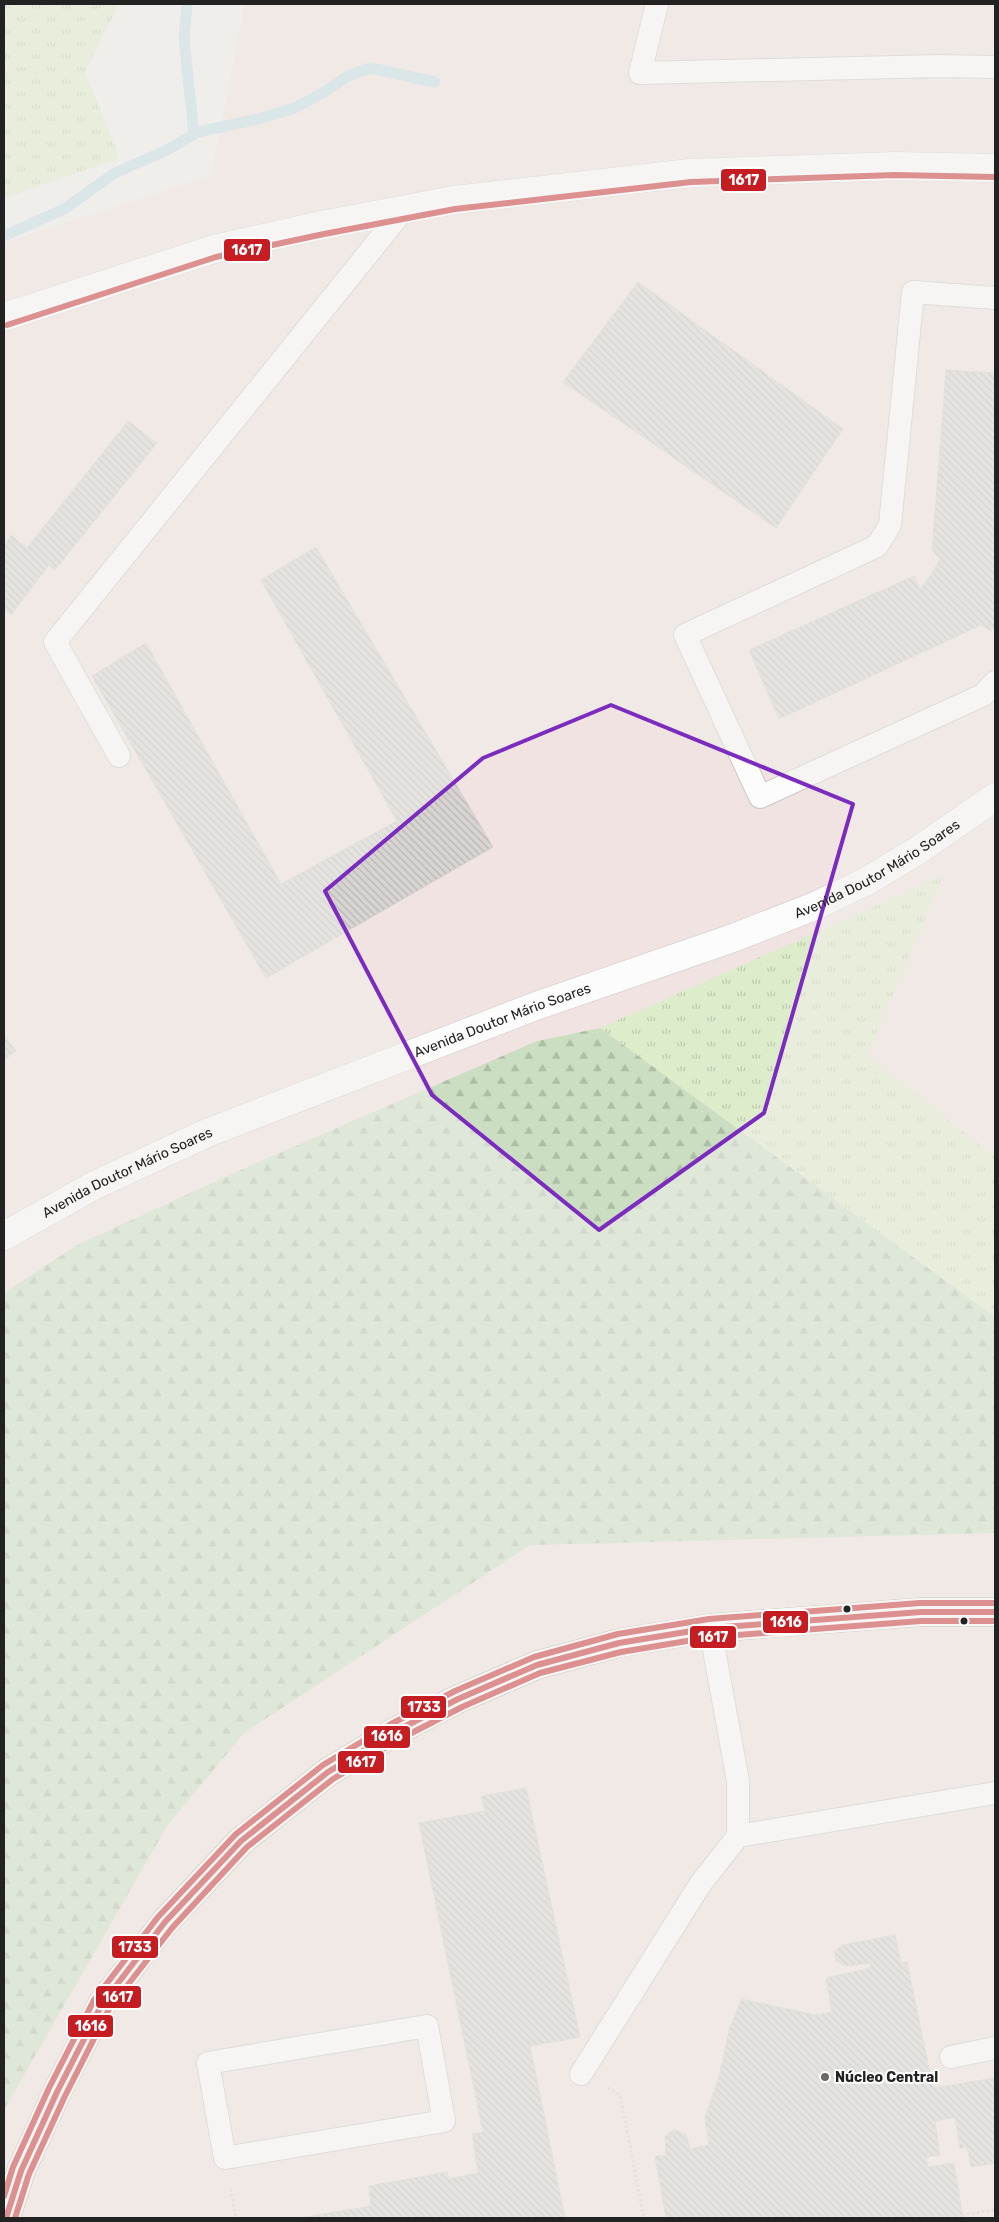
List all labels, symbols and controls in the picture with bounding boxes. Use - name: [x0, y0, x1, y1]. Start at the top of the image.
- line badge: 1617: [720, 168, 767, 192]
- text: 1617: [729, 172, 759, 189]
- line badge: 1617: [223, 238, 271, 262]
- text: 1617: [232, 242, 262, 259]
- street label: Avenida Doutor Mário Soares: [792, 816, 963, 922]
- street label: Avenida Doutor Mário Soares: [411, 979, 593, 1061]
- street label: Avenida Doutor Mário Soares: [39, 1123, 215, 1221]
- unlabelled marker: [842, 1604, 852, 1614]
- line badge: 1616: [762, 1610, 809, 1634]
- text: 1616: [770, 1614, 802, 1631]
- unlabelled marker: [959, 1616, 969, 1626]
- line badge: 1617: [689, 1625, 737, 1649]
- text: 1617: [698, 1629, 728, 1646]
- line badge: 1733: [400, 1695, 447, 1719]
- text: 1733: [407, 1699, 441, 1716]
- line badge: 1616: [363, 1725, 411, 1749]
- text: 1616: [371, 1728, 403, 1745]
- line badge: 1617: [337, 1750, 385, 1774]
- text: 1617: [346, 1754, 376, 1771]
- line badge: 1733: [111, 1935, 159, 1959]
- text: 1733: [118, 1939, 152, 1956]
- line badge: 1617: [95, 1985, 142, 2009]
- text: 1617: [103, 1989, 133, 2006]
- line badge: 1616: [67, 2014, 114, 2038]
- text: 1616: [75, 2018, 107, 2035]
- place label: Núcleo Central: [835, 2069, 938, 2086]
- marker: Núcleo Central: [819, 2071, 831, 2083]

